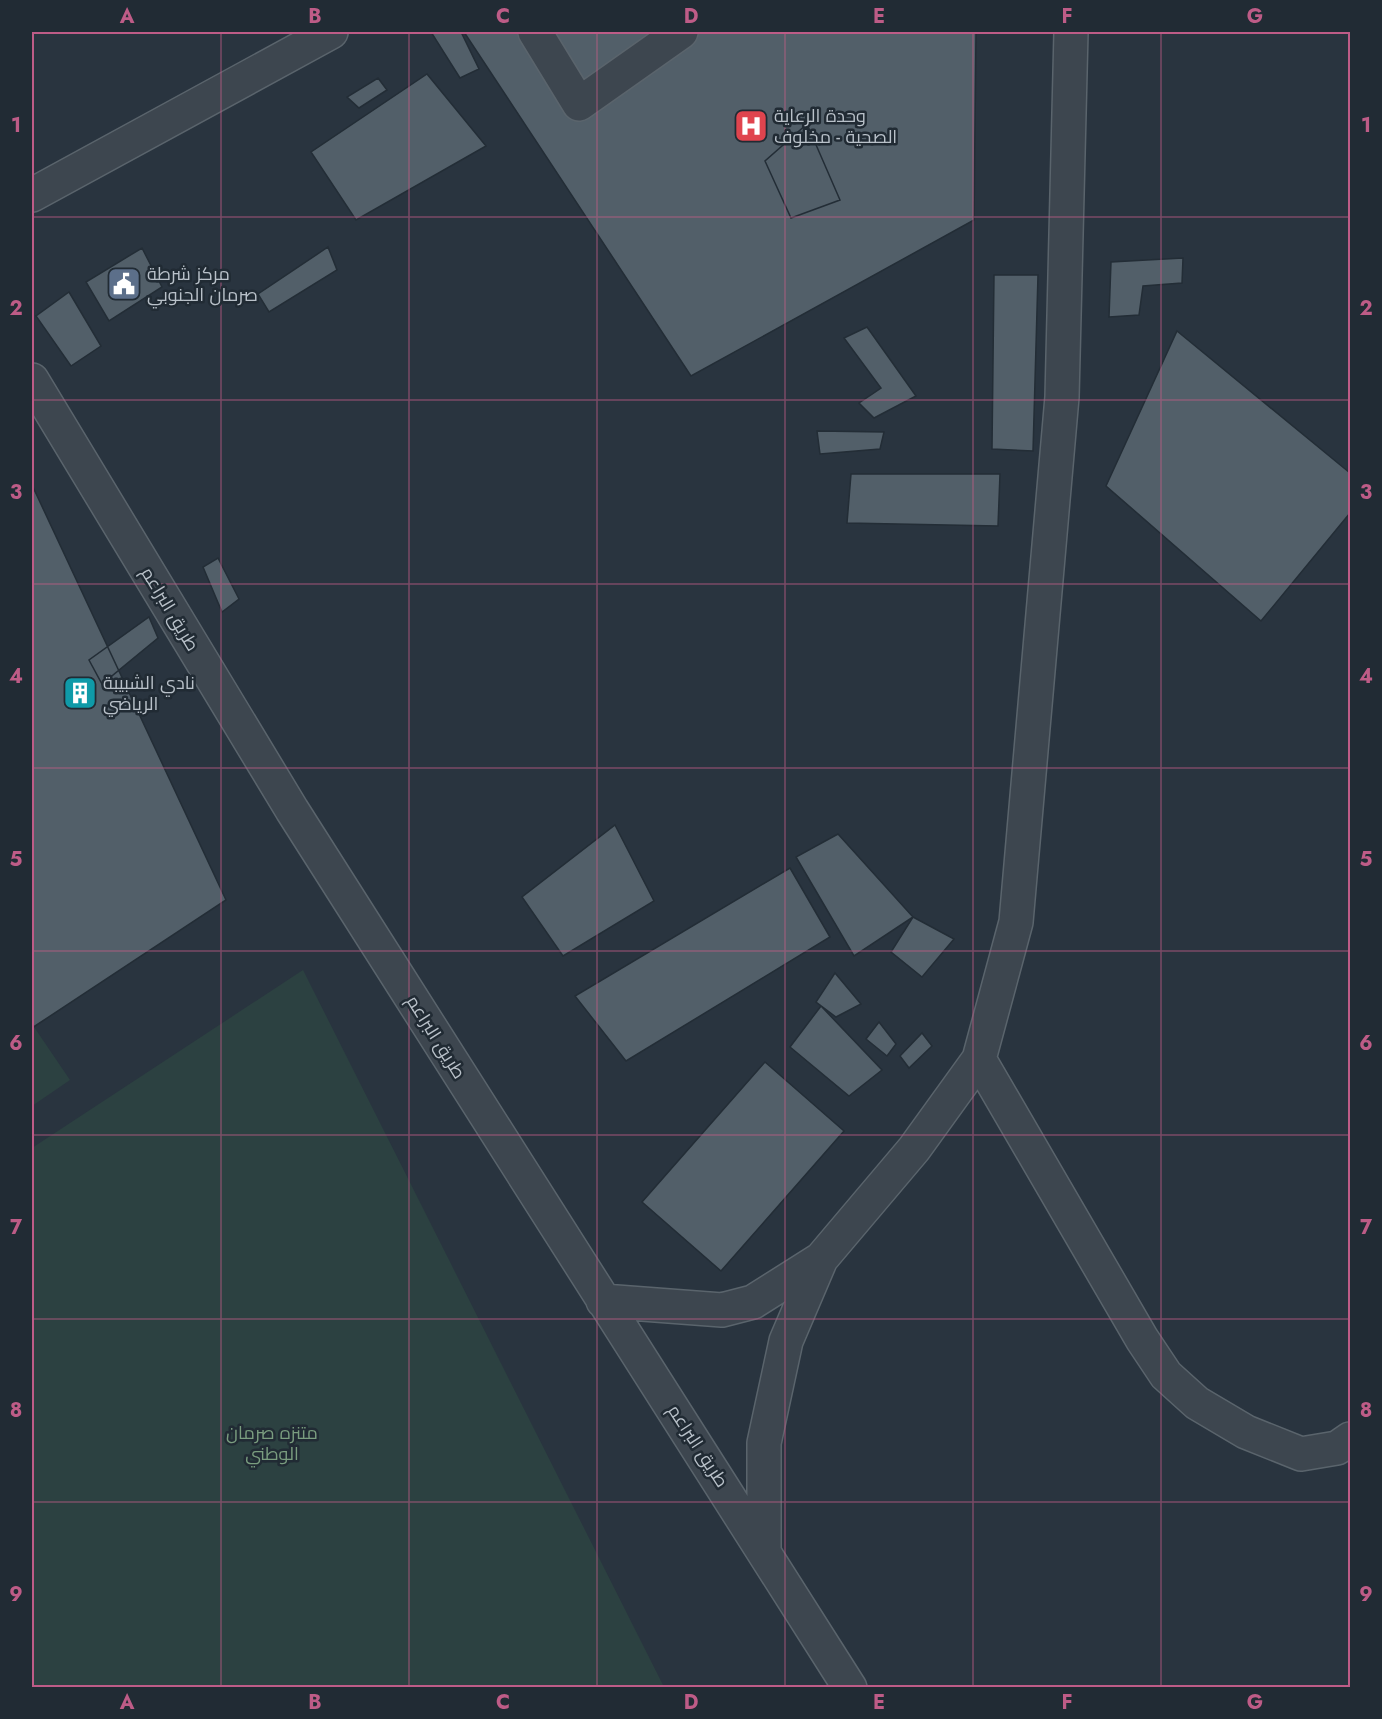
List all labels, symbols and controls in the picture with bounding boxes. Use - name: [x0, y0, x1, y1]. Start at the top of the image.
- text: A: [119, 2, 135, 31]
- text: B: [308, 2, 322, 31]
- text: C: [496, 2, 510, 31]
- text: D: [684, 2, 698, 31]
- text: E: [873, 2, 885, 31]
- text: F: [1061, 2, 1073, 31]
- text: G: [1247, 2, 1263, 31]
- place label: وحدة الرعاية الصحية - مخلوف: [774, 103, 897, 150]
- hospital icon: وحدة الرعاية الصحية - مخلوف: [733, 108, 769, 144]
- text: 1: [11, 111, 21, 140]
- text: 1: [1361, 111, 1371, 140]
- place label: مركز شرطة صرمان الجنوبي: [147, 261, 258, 309]
- public building icon: مركز شرطة صرمان الجنوبي: [106, 266, 142, 302]
- text: 2: [9, 294, 23, 323]
- text: 2: [1359, 294, 1373, 323]
- text: 3: [10, 478, 22, 507]
- text: 3: [1360, 478, 1372, 507]
- street label: طريق البراعم: [135, 562, 205, 656]
- text: 4: [9, 662, 23, 691]
- text: 4: [1359, 662, 1373, 691]
- place label: نادي الشبيبة الرياضي: [103, 670, 195, 717]
- building icon: نادي الشبيبة الرياضي: [62, 675, 98, 711]
- text: 5: [10, 845, 23, 874]
- text: 5: [1360, 845, 1373, 874]
- street label: طريق البراعم: [400, 990, 472, 1084]
- text: 6: [9, 1029, 23, 1058]
- text: 6: [1359, 1029, 1373, 1058]
- text: 7: [10, 1213, 23, 1242]
- text: 7: [1360, 1213, 1373, 1242]
- text: 8: [10, 1396, 22, 1425]
- text: 8: [1360, 1396, 1372, 1425]
- street label: طريق البراعم: [661, 1399, 735, 1493]
- park label: متنزه صرمان الوطني: [226, 1420, 318, 1468]
- text: 9: [9, 1580, 23, 1609]
- text: 9: [1359, 1580, 1373, 1609]
- text: A: [119, 1688, 135, 1717]
- text: B: [308, 1688, 322, 1717]
- text: C: [496, 1688, 510, 1717]
- text: D: [684, 1688, 698, 1717]
- text: E: [873, 1688, 885, 1717]
- text: F: [1061, 1688, 1073, 1717]
- text: G: [1247, 1688, 1263, 1717]

